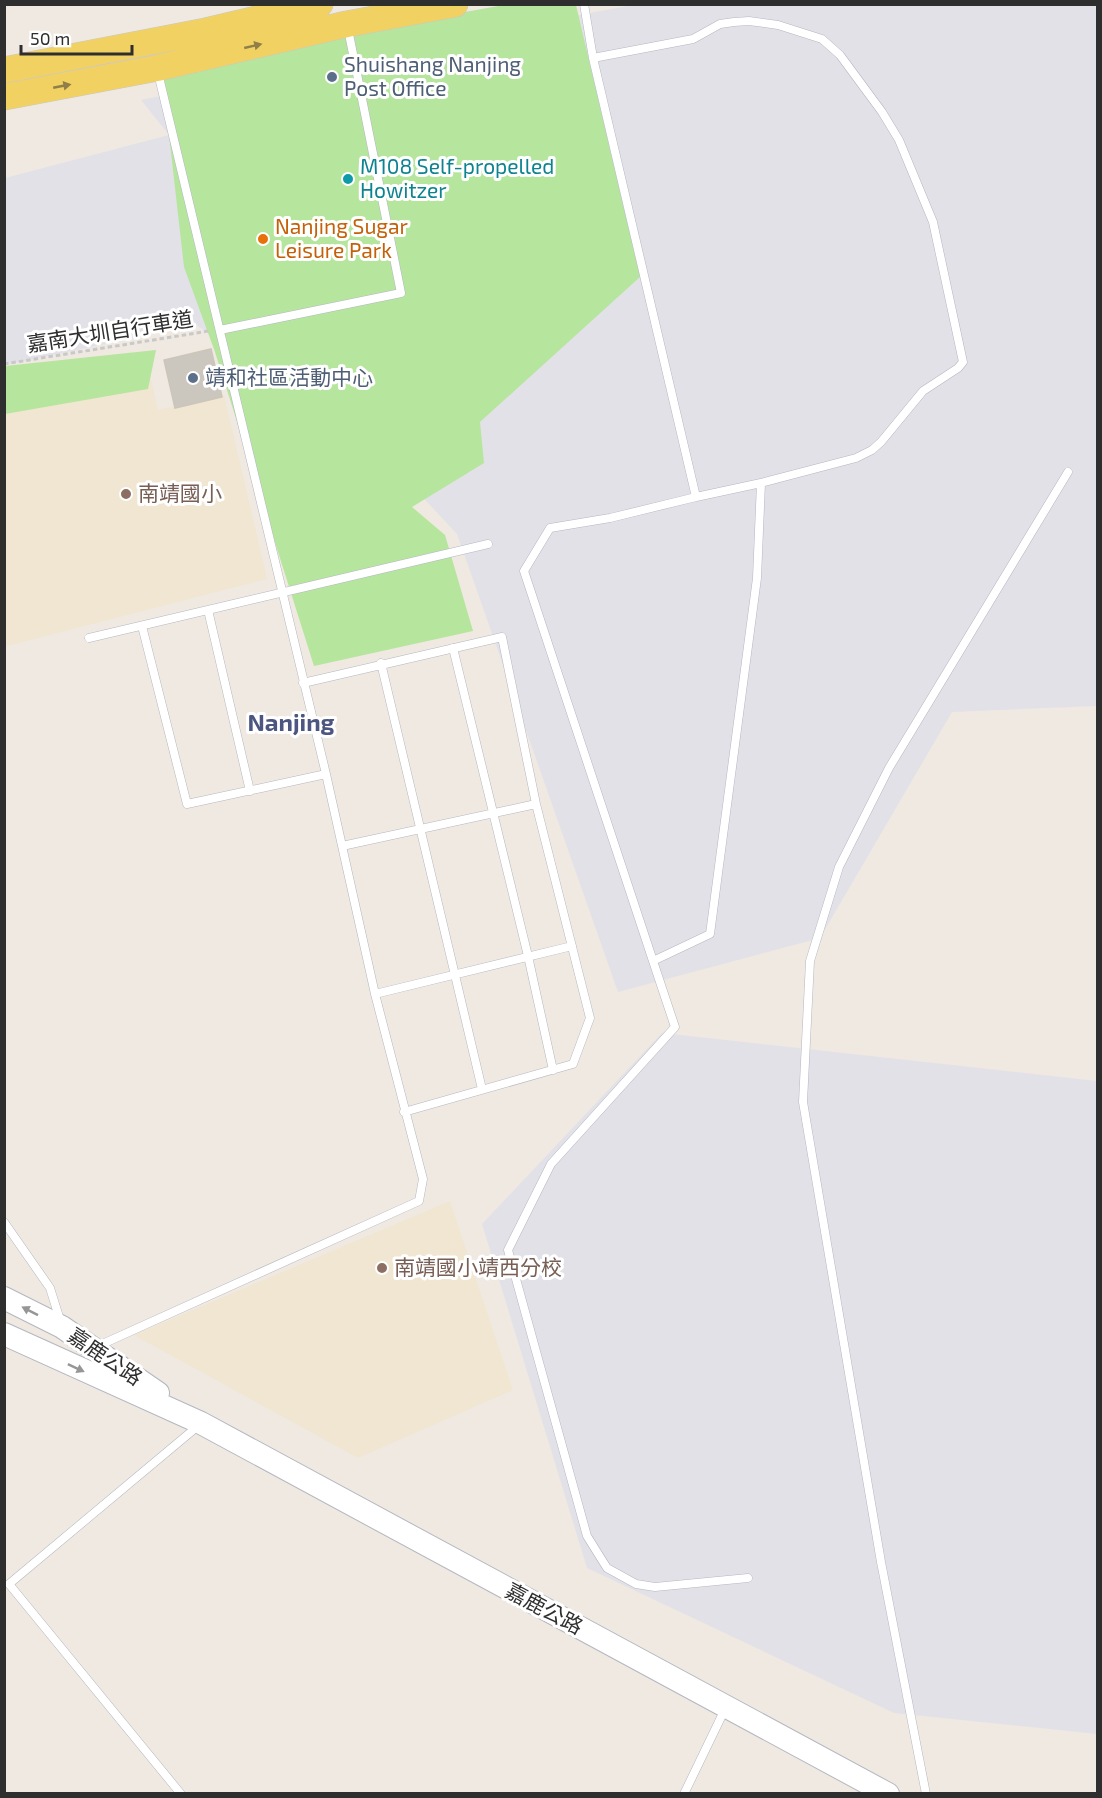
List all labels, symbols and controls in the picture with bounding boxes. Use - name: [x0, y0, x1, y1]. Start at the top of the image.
- scale bar: [21, 18, 132, 56]
- text: 50 m: [30, 27, 70, 49]
- one-way arrow: [244, 41, 262, 51]
- place label: Shuishang Nanjing Post Office: [344, 51, 521, 100]
- marker: Shuishang Nanjing Post Office: [325, 70, 339, 84]
- one-way arrow: [53, 81, 72, 90]
- place label: M108 Self-propelled Howitzer: [360, 153, 554, 202]
- marker: M108 Self-propelled Howitzer: [341, 172, 355, 186]
- place label: Nanjing Sugar Leisure Park: [275, 213, 408, 262]
- marker: Nanjing Sugar Leisure Park: [256, 232, 270, 246]
- street label: 嘉南大圳自行車道: [25, 305, 195, 356]
- place label: 靖和社區活動中心: [205, 364, 373, 389]
- marker: 靖和社區活動中心: [186, 371, 200, 385]
- place label: 南靖國小: [138, 480, 222, 505]
- marker: 南靖國小: [119, 487, 133, 501]
- district label: Nanjing: [247, 707, 335, 736]
- place label: 南靖國小靖西分校: [394, 1254, 562, 1279]
- marker: 南靖國小靖西分校: [375, 1261, 389, 1275]
- one-way arrow: [21, 1306, 38, 1316]
- street label: 嘉鹿公路: [64, 1322, 148, 1390]
- one-way arrow: [68, 1363, 86, 1373]
- street label: 嘉鹿公路: [502, 1577, 588, 1638]

